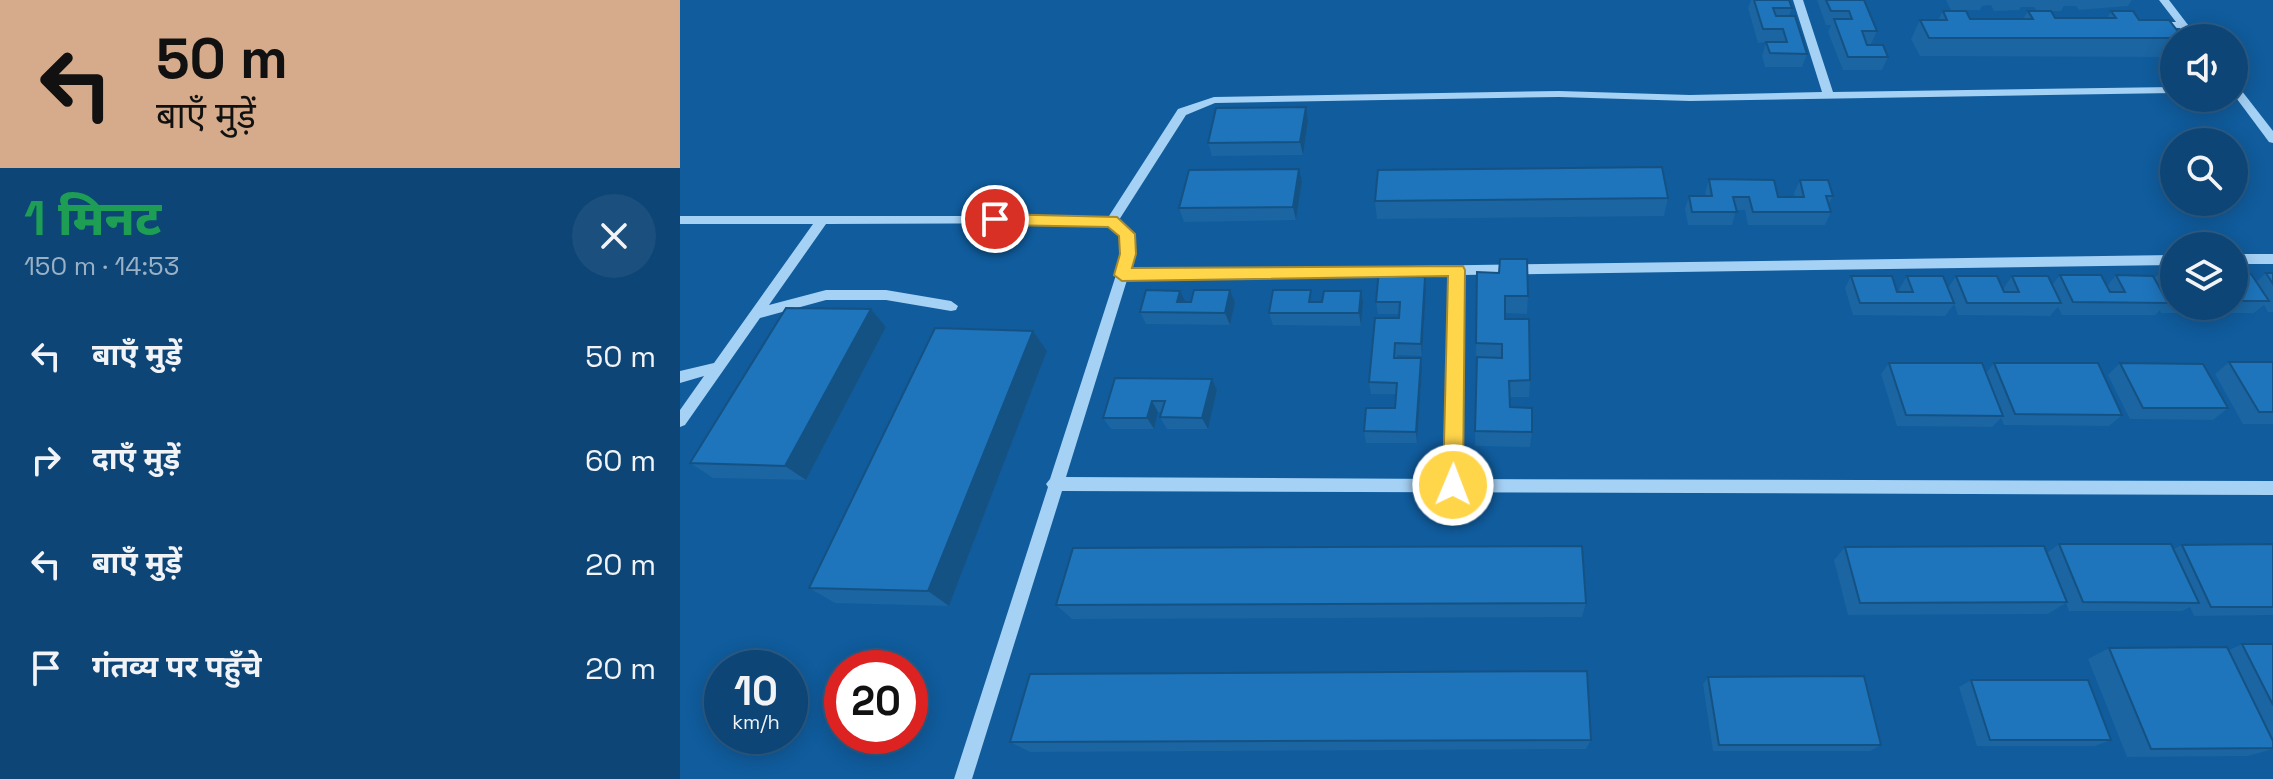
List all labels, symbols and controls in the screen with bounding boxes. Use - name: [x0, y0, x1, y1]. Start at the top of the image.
- text: 50 m: [156, 23, 288, 94]
- map controls: [2160, 24, 2248, 320]
- button: sound: [2160, 24, 2248, 112]
- icon: left: [24, 32, 128, 136]
- text: बाएँ मुड़ें: [156, 93, 256, 139]
- button: search: [2160, 128, 2248, 216]
- pin: [961, 185, 1029, 253]
- text: 1 मिनट: [24, 188, 161, 249]
- button: close: [572, 194, 656, 278]
- icon: arrive: [973, 197, 1017, 241]
- button: layers: [2160, 232, 2248, 320]
- text: 150 m · 14:53: [24, 249, 179, 283]
- icon: left: [24, 334, 68, 378]
- text: बाएँ मुड़ें: [92, 335, 182, 374]
- text: 50 m: [585, 337, 656, 376]
- icon: right: [24, 438, 68, 482]
- text: दाएँ मुड़ें: [92, 439, 180, 478]
- text: 60 m: [585, 441, 656, 480]
- position arrow: [1411, 443, 1495, 527]
- icon: left: [24, 542, 68, 586]
- text: बाएँ मुड़ें: [92, 543, 182, 582]
- text: 20 m: [585, 545, 656, 584]
- icon: arrive: [24, 646, 68, 690]
- text: गंतव्य पर पहुँचे: [92, 647, 261, 686]
- text: 20 m: [585, 649, 656, 688]
- speed limit sign: 20: [824, 650, 928, 754]
- text: 10: [734, 666, 778, 717]
- text: km/h: [732, 709, 780, 735]

